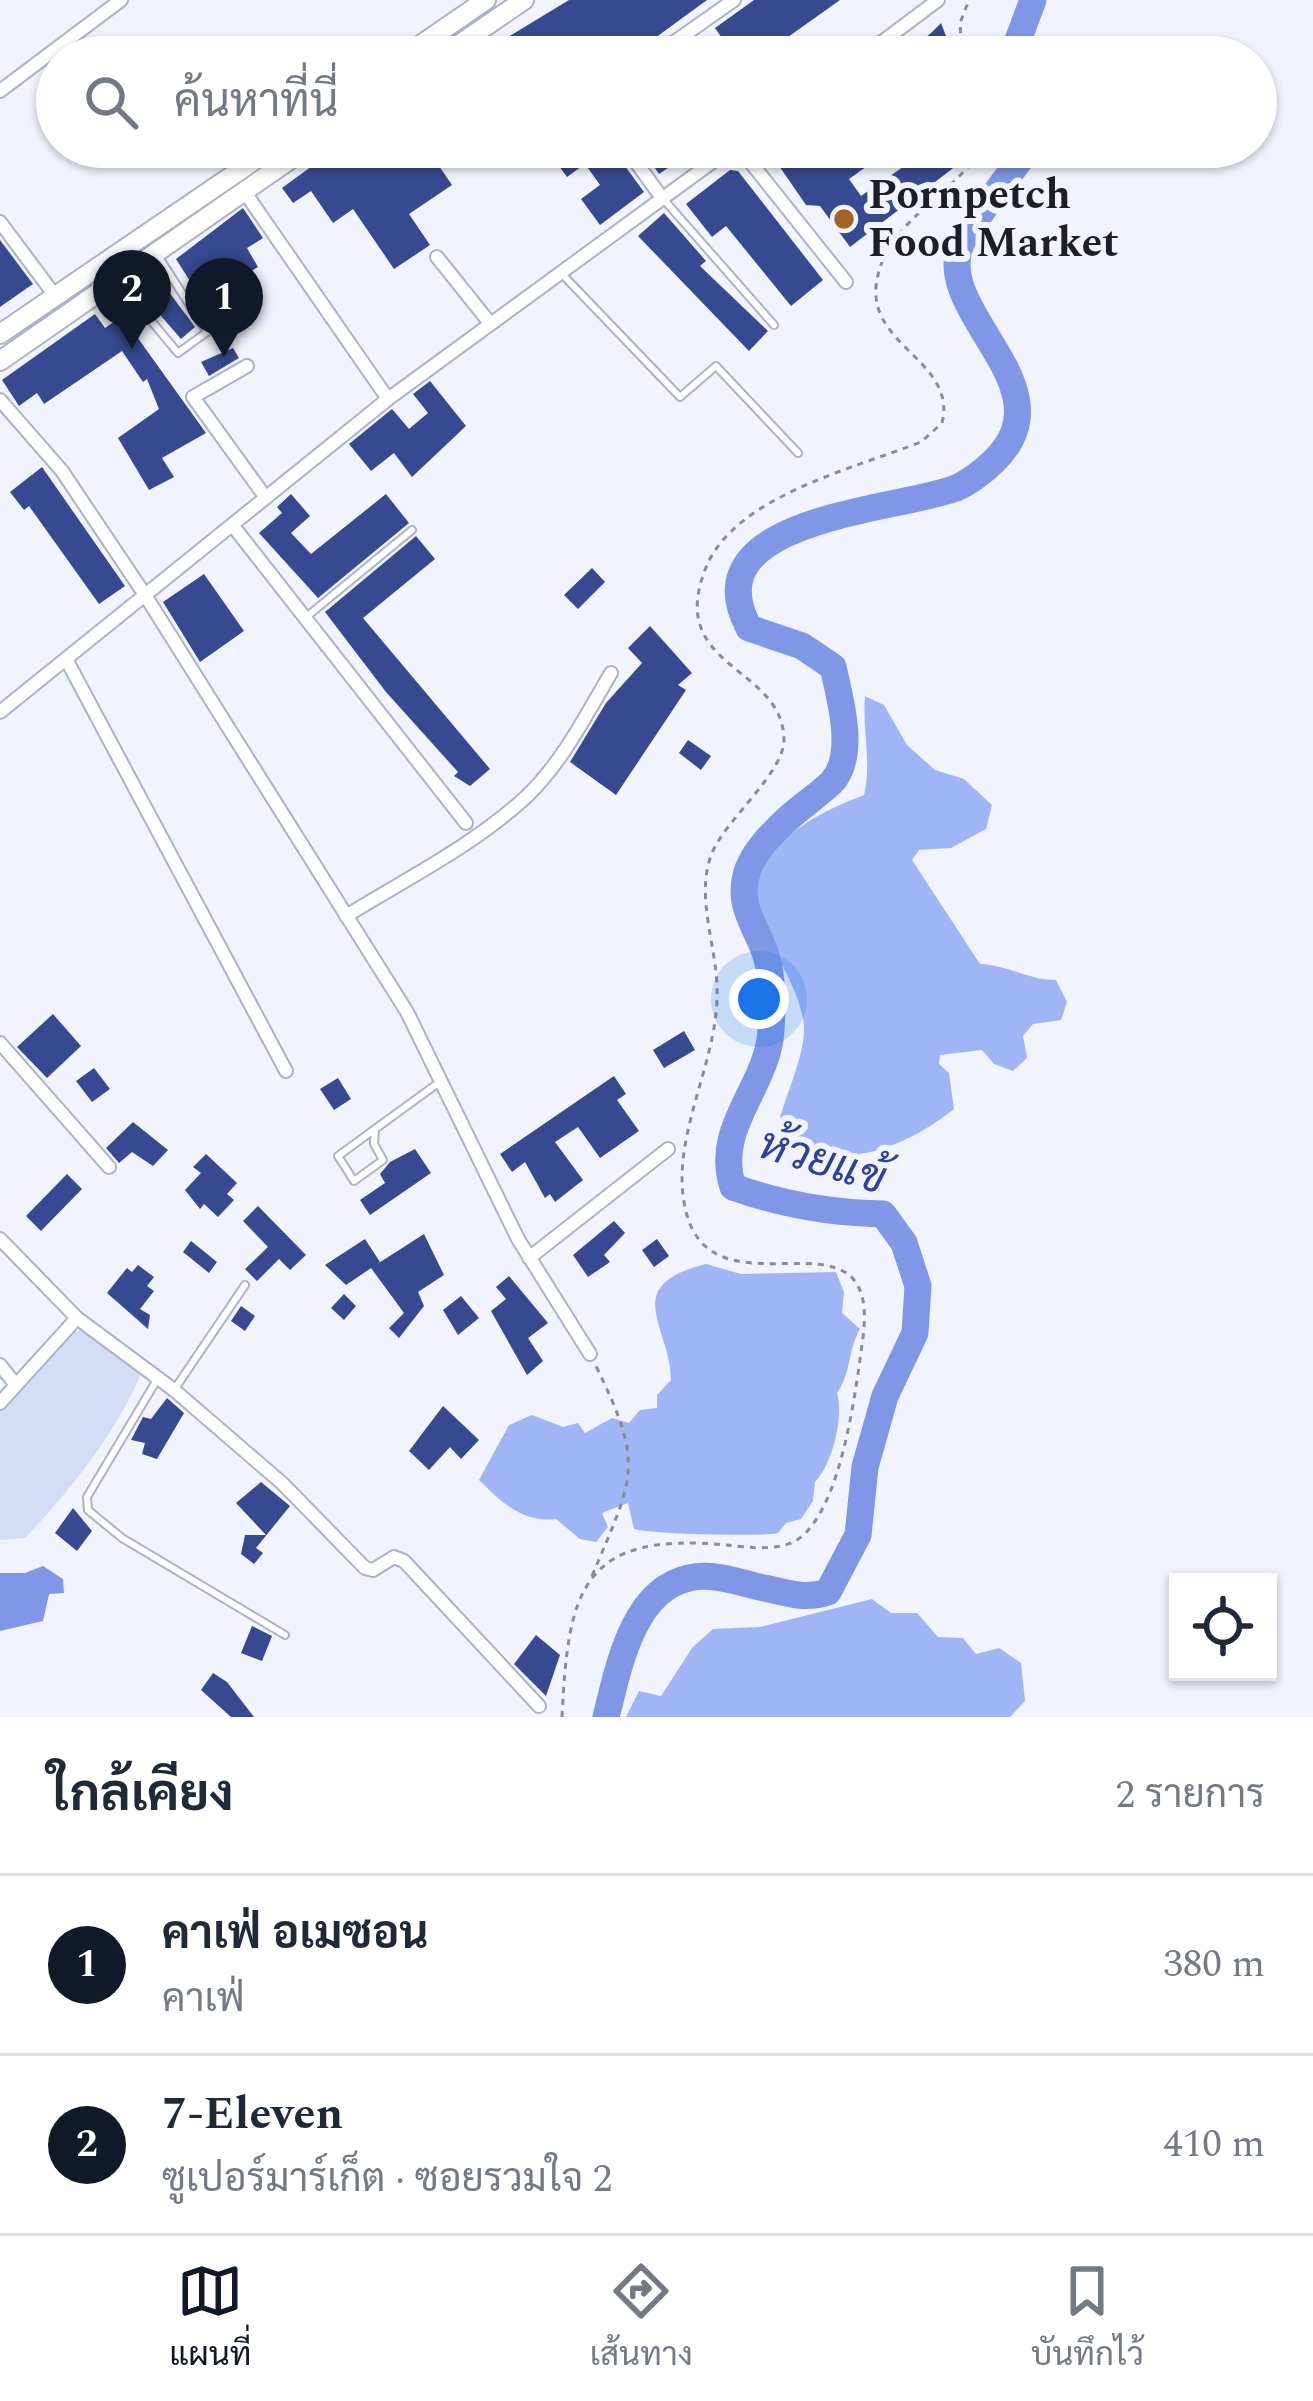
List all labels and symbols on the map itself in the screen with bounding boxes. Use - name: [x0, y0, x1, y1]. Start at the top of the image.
- place label: Pornpetch Food Market: [868, 164, 1119, 275]
- marker: Pornpetch Food Market: [831, 206, 857, 232]
- pin: 2: [93, 250, 171, 349]
- pin: 1: [185, 258, 263, 357]
- your location: [729, 969, 789, 1029]
- water label: ห้วยแข้: [750, 1110, 901, 1216]

